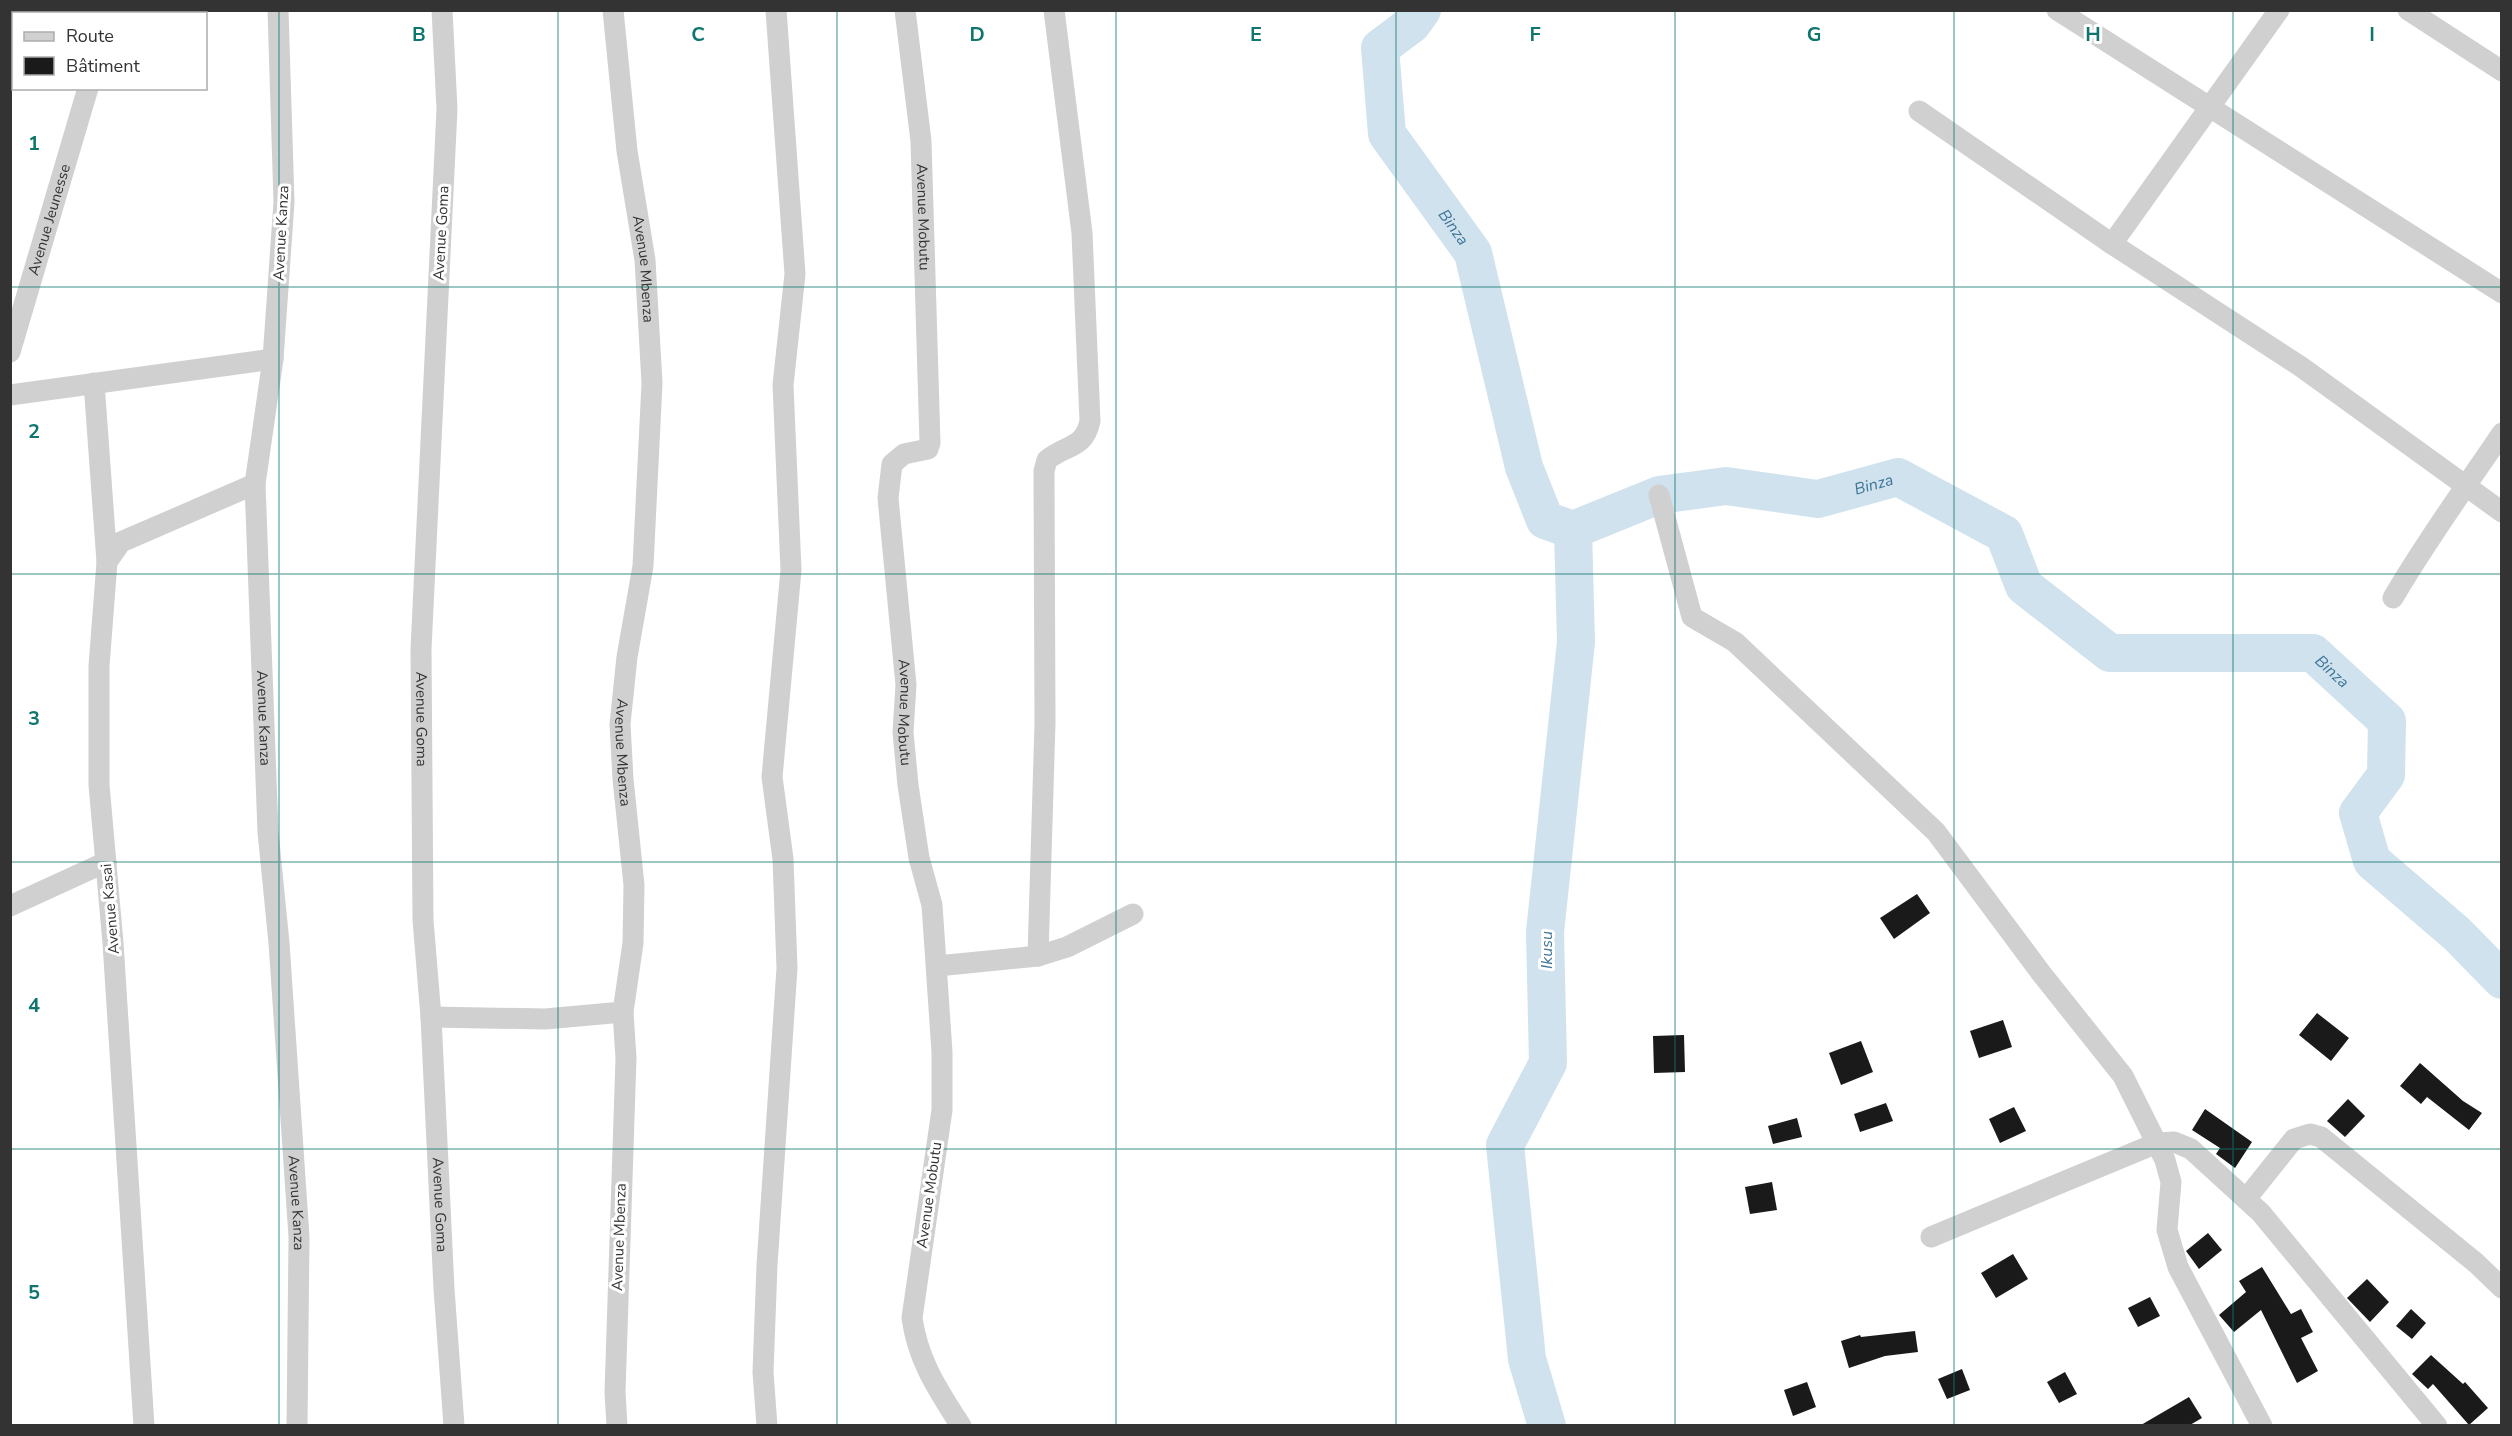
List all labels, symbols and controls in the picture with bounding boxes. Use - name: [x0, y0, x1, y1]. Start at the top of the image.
- legend: [12, 12, 207, 90]
- text: B: [412, 21, 426, 48]
- text: C: [691, 21, 705, 48]
- text: D: [969, 21, 985, 48]
- text: E: [1250, 21, 1262, 48]
- text: F: [1529, 21, 1541, 48]
- text: G: [1807, 21, 1821, 48]
- text: H: [2085, 21, 2101, 48]
- text: I: [2369, 21, 2375, 48]
- text: Route: [66, 24, 114, 48]
- text: Bâtiment: [66, 54, 140, 78]
- text: 1: [28, 130, 40, 157]
- street label: Avenue Jeunesse: [23, 162, 75, 278]
- street label: Avenue Mobutu: [912, 163, 935, 271]
- street label: Avenue Kanza: [269, 185, 293, 281]
- street label: Avenue Goma: [429, 185, 453, 281]
- water label: Binza: [1433, 205, 1474, 250]
- street label: Avenue Mbenza: [628, 214, 659, 323]
- text: 2: [28, 418, 40, 445]
- water label: Binza: [1852, 469, 1896, 501]
- water label: Binza: [2310, 650, 2354, 693]
- street label: Avenue Mobutu: [893, 658, 916, 767]
- street label: Avenue Kanza: [252, 670, 276, 766]
- street label: Avenue Goma: [411, 672, 432, 767]
- street label: Avenue Mbenza: [610, 698, 636, 807]
- text: 3: [28, 705, 40, 732]
- street label: Avenue Kasai: [96, 863, 124, 955]
- water label: Ikusu: [1536, 931, 1558, 969]
- text: 4: [28, 992, 40, 1019]
- street label: Avenue Mobutu: [912, 1141, 946, 1249]
- street label: Avenue Kanza: [283, 1154, 309, 1251]
- street label: Avenue Goma: [428, 1157, 452, 1253]
- street label: Avenue Mbenza: [607, 1183, 631, 1291]
- text: 5: [28, 1279, 40, 1306]

